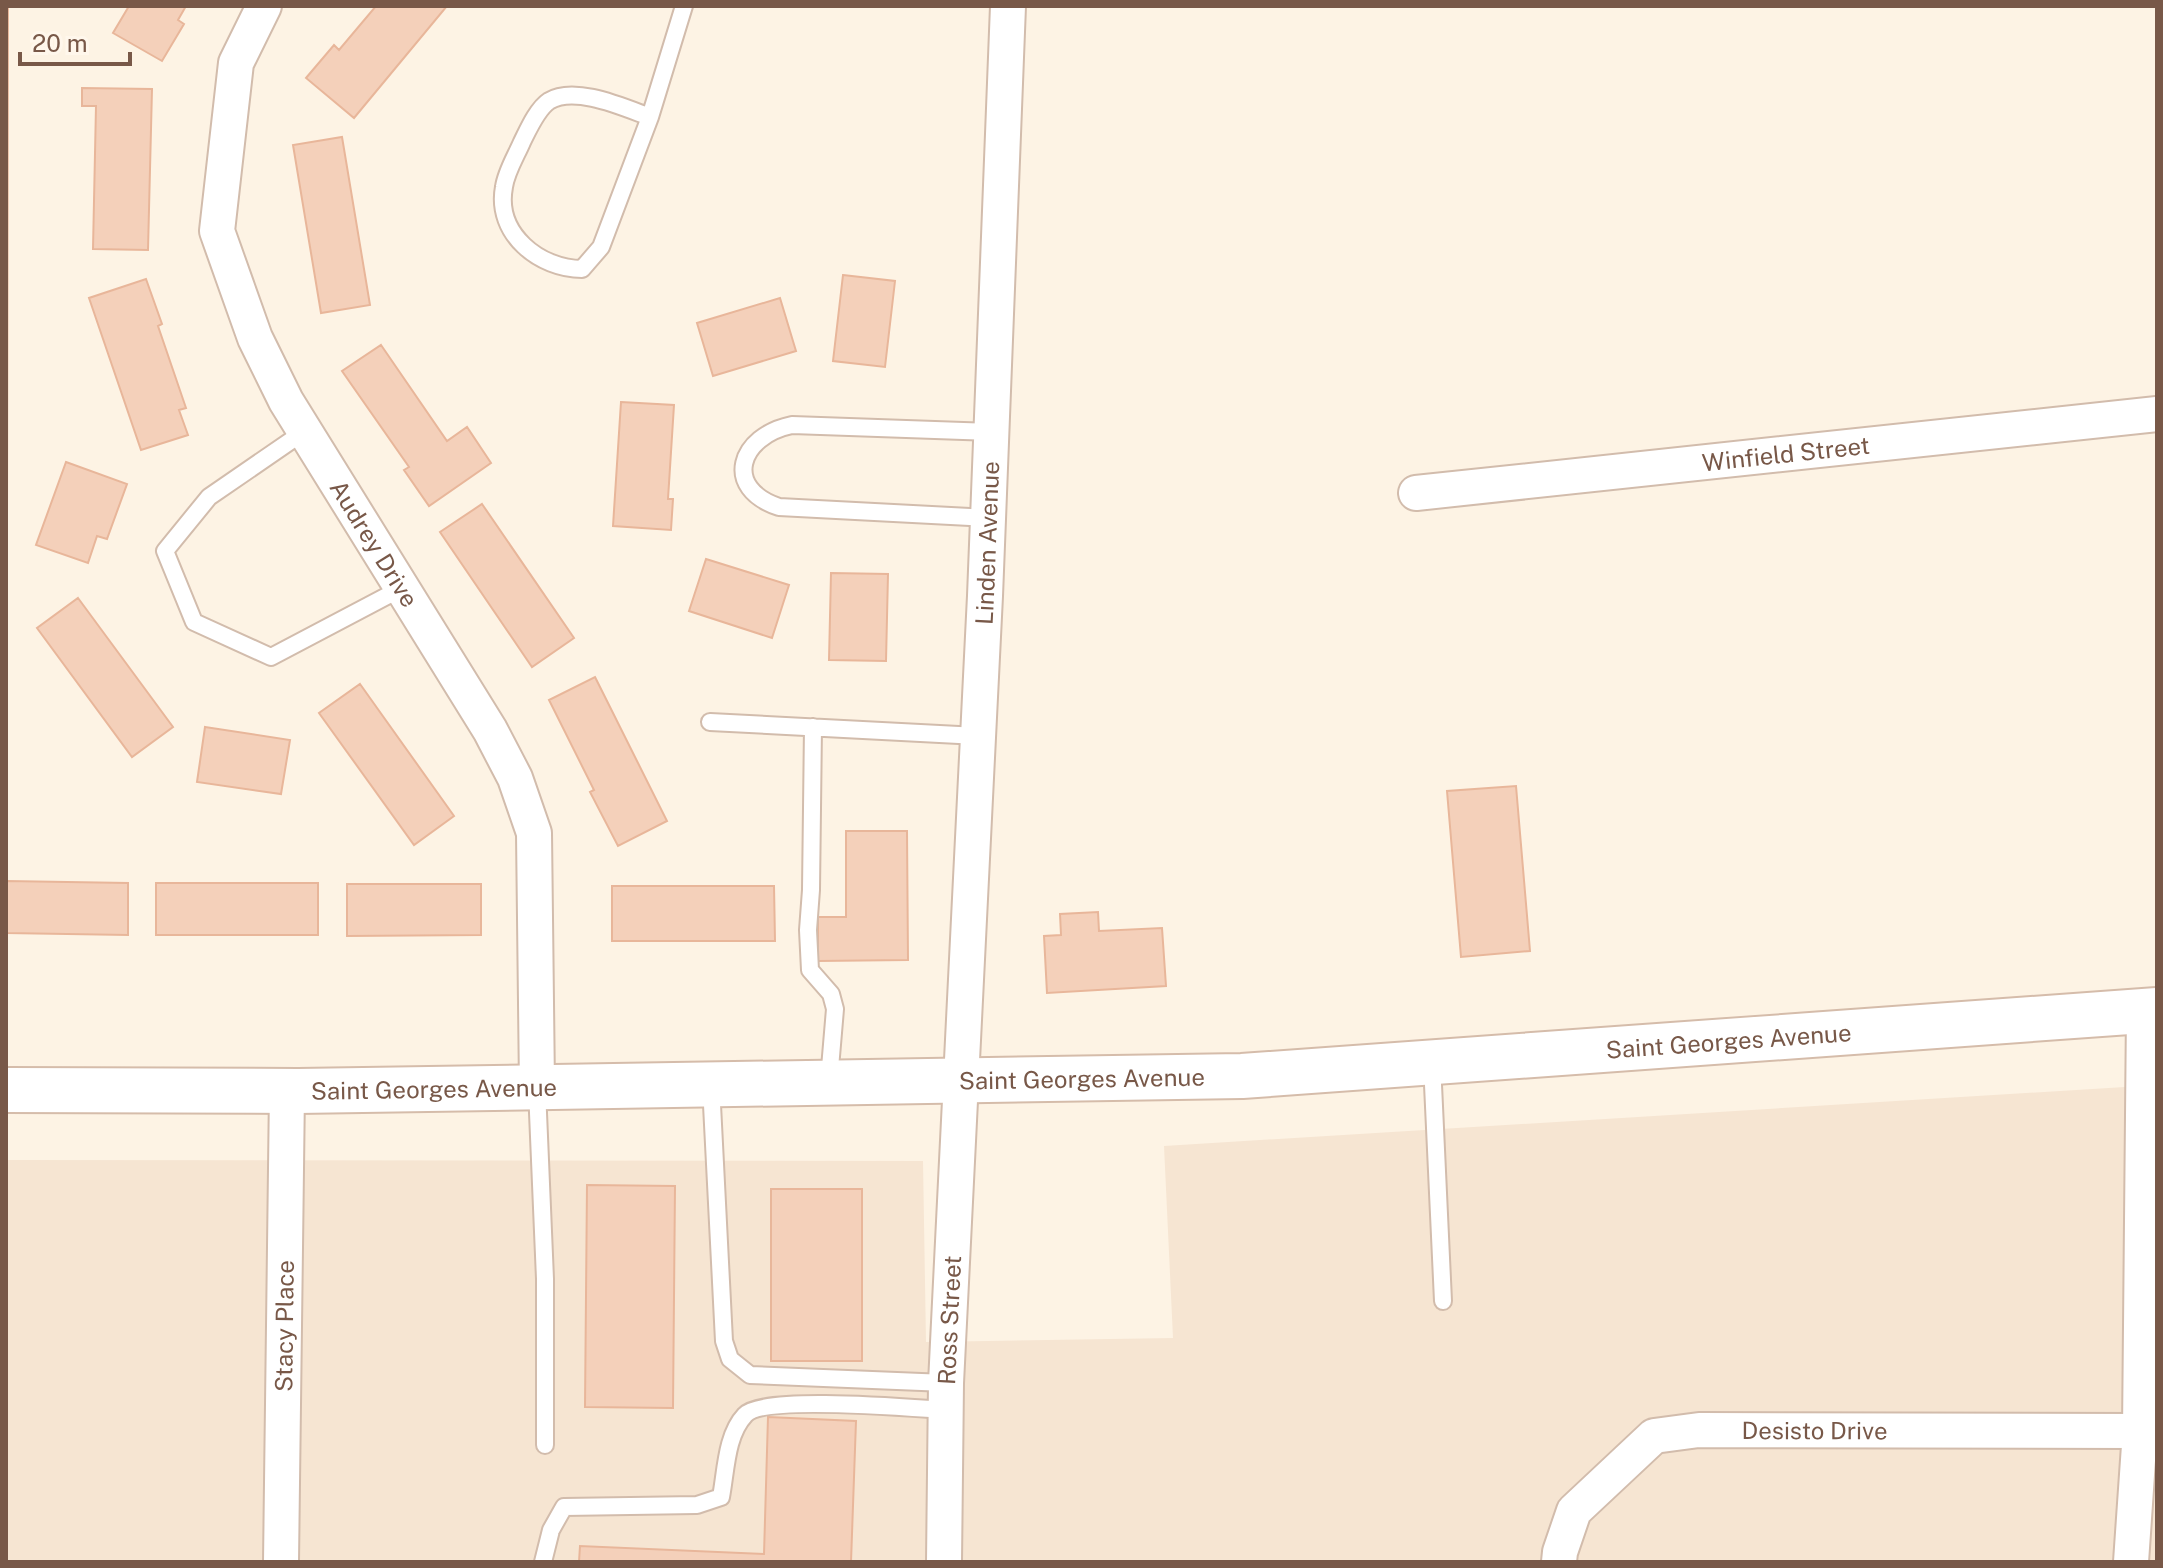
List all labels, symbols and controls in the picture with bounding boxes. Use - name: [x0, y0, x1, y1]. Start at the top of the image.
- scale bar: [20, 16, 130, 66]
- text: 20 m: [32, 29, 88, 57]
- street label: Winfield Street: [1701, 431, 1871, 476]
- street label: Linden Avenue: [970, 461, 1004, 626]
- street label: Audrey Drive: [325, 475, 424, 612]
- street label: Saint Georges Avenue: [1605, 1018, 1852, 1064]
- street label: Saint Georges Avenue: [959, 1063, 1205, 1094]
- street label: Saint Georges Avenue: [311, 1073, 557, 1105]
- street label: Ross Street: [932, 1255, 966, 1385]
- street label: Stacy Place: [269, 1260, 299, 1392]
- street label: Desisto Drive: [1742, 1416, 1888, 1444]

